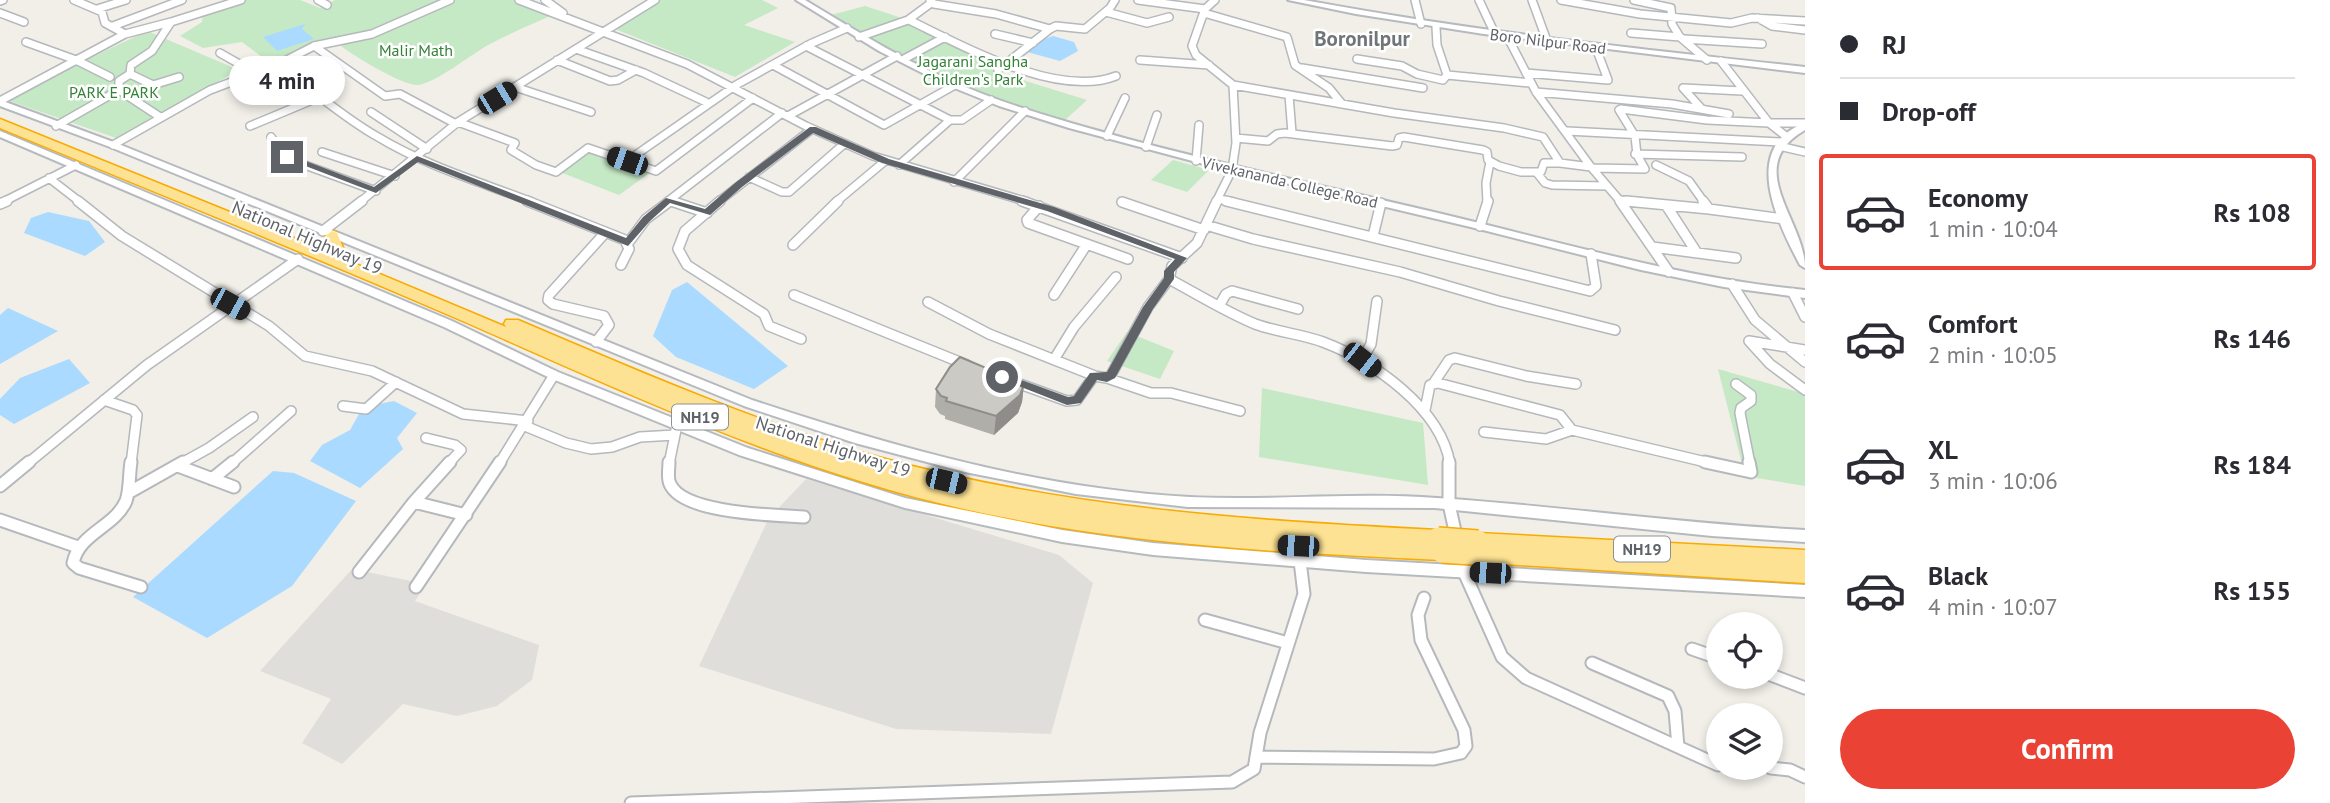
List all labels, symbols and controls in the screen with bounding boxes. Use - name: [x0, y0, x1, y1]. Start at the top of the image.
- street label: Boro Nilpur Road: [1489, 24, 1607, 58]
- district label: Boronilpur: [1314, 25, 1410, 52]
- text: RJ: [1882, 28, 1906, 61]
- park label: Malir Math: [379, 40, 453, 60]
- park label: Jagarani Sangha Children's Park: [917, 51, 1028, 89]
- callout: 4 min: [229, 55, 345, 104]
- text: 4 min: [259, 66, 315, 95]
- car: [474, 78, 521, 118]
- park label: PARK E PARK: [69, 82, 159, 102]
- text: Drop-off: [1882, 95, 1976, 128]
- route end: [271, 141, 303, 173]
- car: [604, 144, 651, 178]
- street label: Vivekananda College Road: [1199, 152, 1380, 212]
- icon: car: [1844, 181, 1907, 244]
- text: Economy: [1928, 181, 2028, 214]
- street label: National Highway 19: [229, 195, 386, 280]
- text: Rs 108: [2214, 196, 2291, 229]
- text: 1 min · 10:04: [1928, 214, 2058, 243]
- car: [207, 285, 254, 323]
- icon: car: [1844, 307, 1907, 370]
- text: Comfort: [1928, 307, 2018, 340]
- text: Rs 146: [2214, 322, 2291, 355]
- car: [1339, 339, 1386, 381]
- text: 2 min · 10:05: [1928, 340, 2058, 369]
- route start: [986, 361, 1018, 393]
- road number: NH19: [672, 404, 728, 430]
- street label: National Highway 19: [753, 411, 913, 482]
- icon: car: [1844, 433, 1907, 496]
- text: XL: [1928, 433, 1958, 466]
- text: Rs 184: [2214, 448, 2291, 481]
- car: [924, 466, 969, 496]
- text: 3 min · 10:06: [1928, 466, 2058, 495]
- car: [1277, 534, 1320, 558]
- road number: NH19: [1614, 536, 1670, 562]
- icon: car: [1844, 559, 1907, 622]
- text: Black: [1928, 559, 1988, 592]
- car: [1469, 561, 1512, 585]
- text: Rs 155: [2214, 574, 2291, 607]
- text: 4 min · 10:07: [1928, 592, 2058, 621]
- map controls: [1706, 612, 1783, 780]
- button: locate: [1706, 612, 1783, 689]
- button: layers: [1706, 703, 1783, 780]
- button: Confirm: [1840, 709, 2295, 789]

